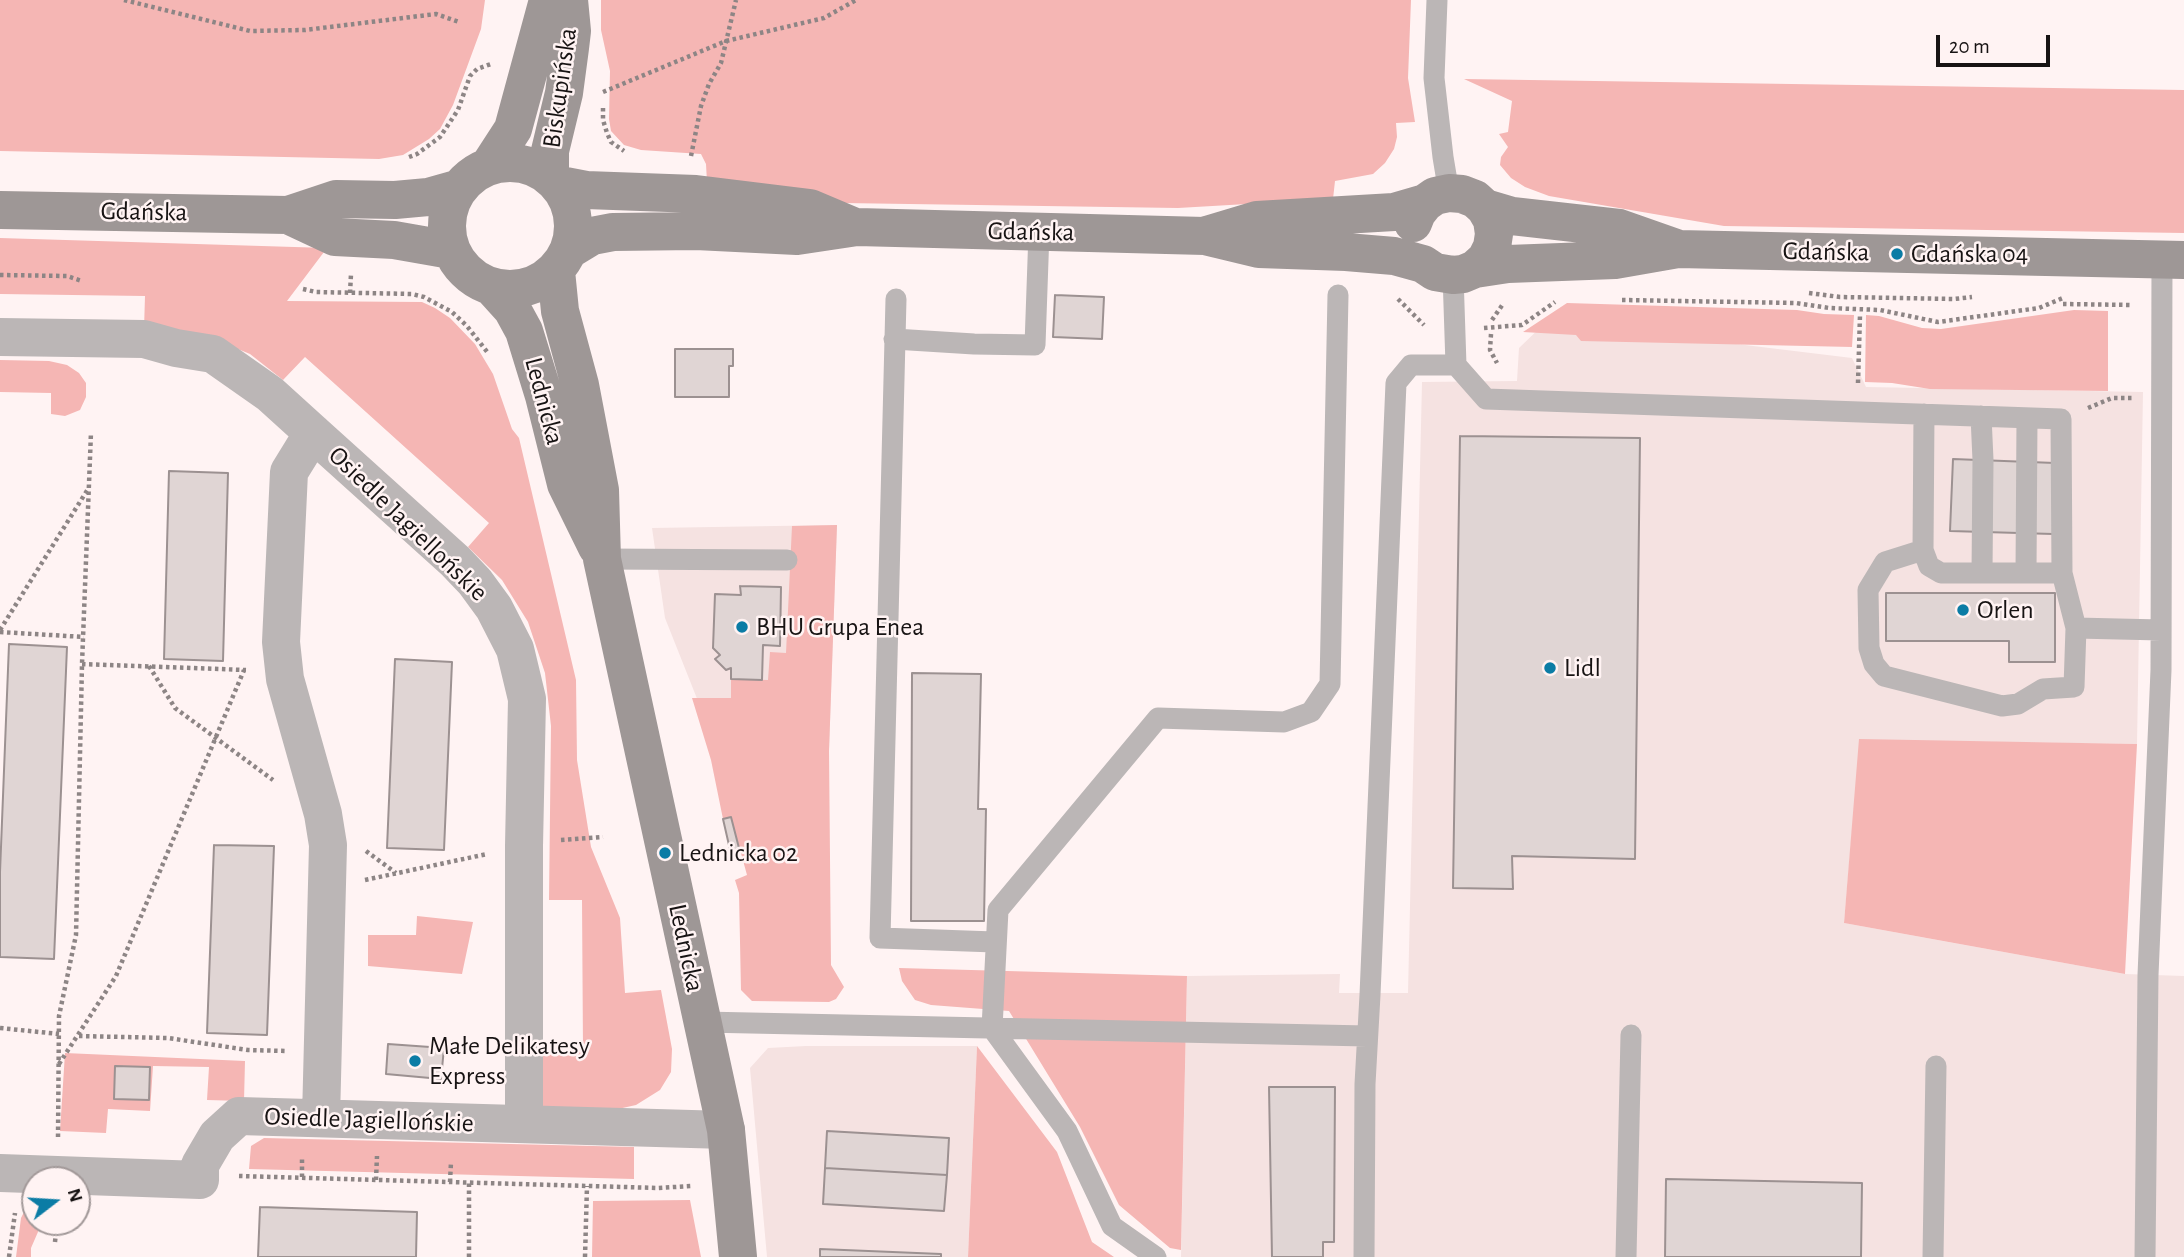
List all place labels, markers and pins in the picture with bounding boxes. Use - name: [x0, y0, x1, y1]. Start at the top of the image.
- place label: Gdańska 04: [1911, 238, 2028, 270]
- marker: Gdańska 04: [1889, 246, 1905, 262]
- place label: Orlen: [1977, 594, 2034, 626]
- marker: Orlen: [1955, 602, 1971, 618]
- place label: BHU Grupa Enea: [756, 611, 924, 643]
- marker: BHU Grupa Enea: [734, 619, 750, 635]
- place label: Lidl: [1564, 652, 1601, 684]
- marker: Lidl: [1542, 660, 1558, 676]
- place label: Lednicka 02: [679, 837, 798, 869]
- marker: Lednicka 02: [657, 845, 673, 861]
- place label: Małe Delikatesy Express: [429, 1030, 590, 1092]
- marker: Małe Delikatesy Express: [407, 1053, 423, 1069]

